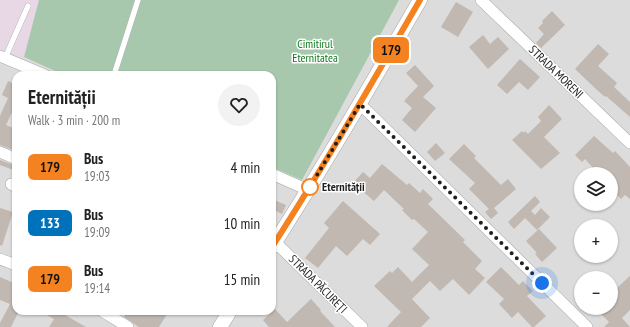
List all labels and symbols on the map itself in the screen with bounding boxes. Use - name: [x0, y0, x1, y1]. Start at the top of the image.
- park label: Cimitirul Eternitatea: [292, 36, 338, 65]
- line badge: 179: [368, 37, 414, 63]
- street label: STRADA MORENI: [526, 42, 587, 101]
- marker: Eternității: [301, 178, 319, 196]
- place label: Eternității: [322, 179, 365, 194]
- street label: STRADA PĂCUREȚI: [286, 251, 351, 316]
- your location: [532, 273, 552, 293]

